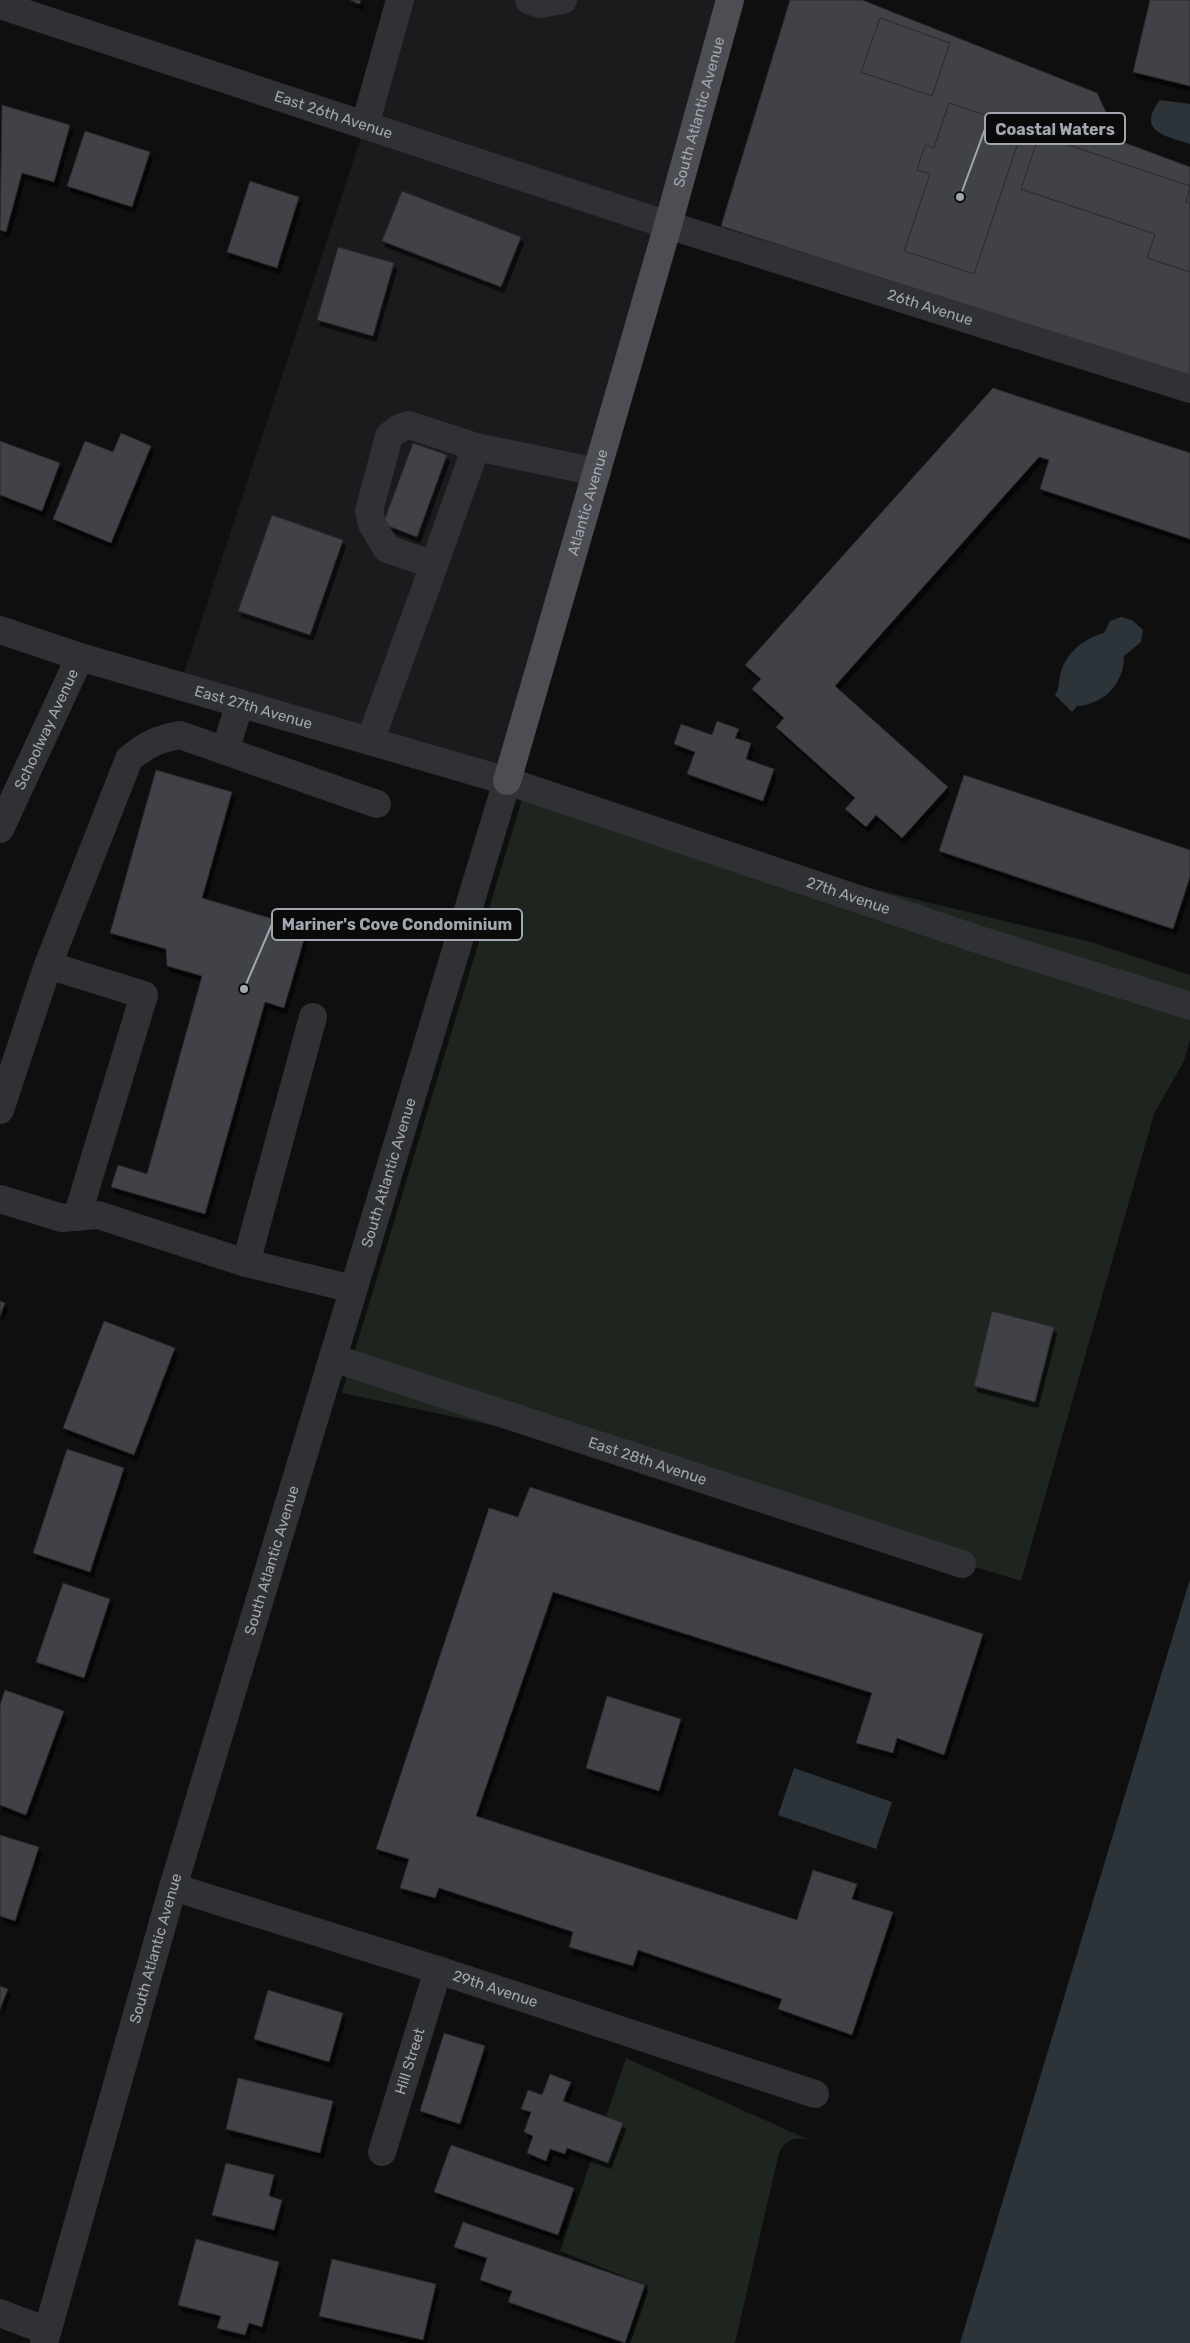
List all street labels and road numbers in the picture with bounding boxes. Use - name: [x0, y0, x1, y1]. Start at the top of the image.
- street label: South Atlantic Avenue: [670, 35, 728, 189]
- street label: East 26th Avenue: [272, 87, 395, 143]
- street label: 26th Avenue: [885, 285, 975, 329]
- street label: Atlantic Avenue: [564, 447, 612, 558]
- street label: Schoolway Avenue: [11, 666, 82, 793]
- street label: East 27th Avenue: [192, 682, 314, 733]
- street label: 27th Avenue: [804, 873, 892, 918]
- street label: South Atlantic Avenue: [358, 1096, 420, 1250]
- street label: East 28th Avenue: [586, 1433, 709, 1489]
- street label: South Atlantic Avenue: [241, 1483, 303, 1637]
- street label: South Atlantic Avenue: [126, 1871, 186, 2026]
- street label: 29th Avenue: [450, 1966, 540, 2011]
- street label: Hill Street: [391, 2026, 429, 2097]

